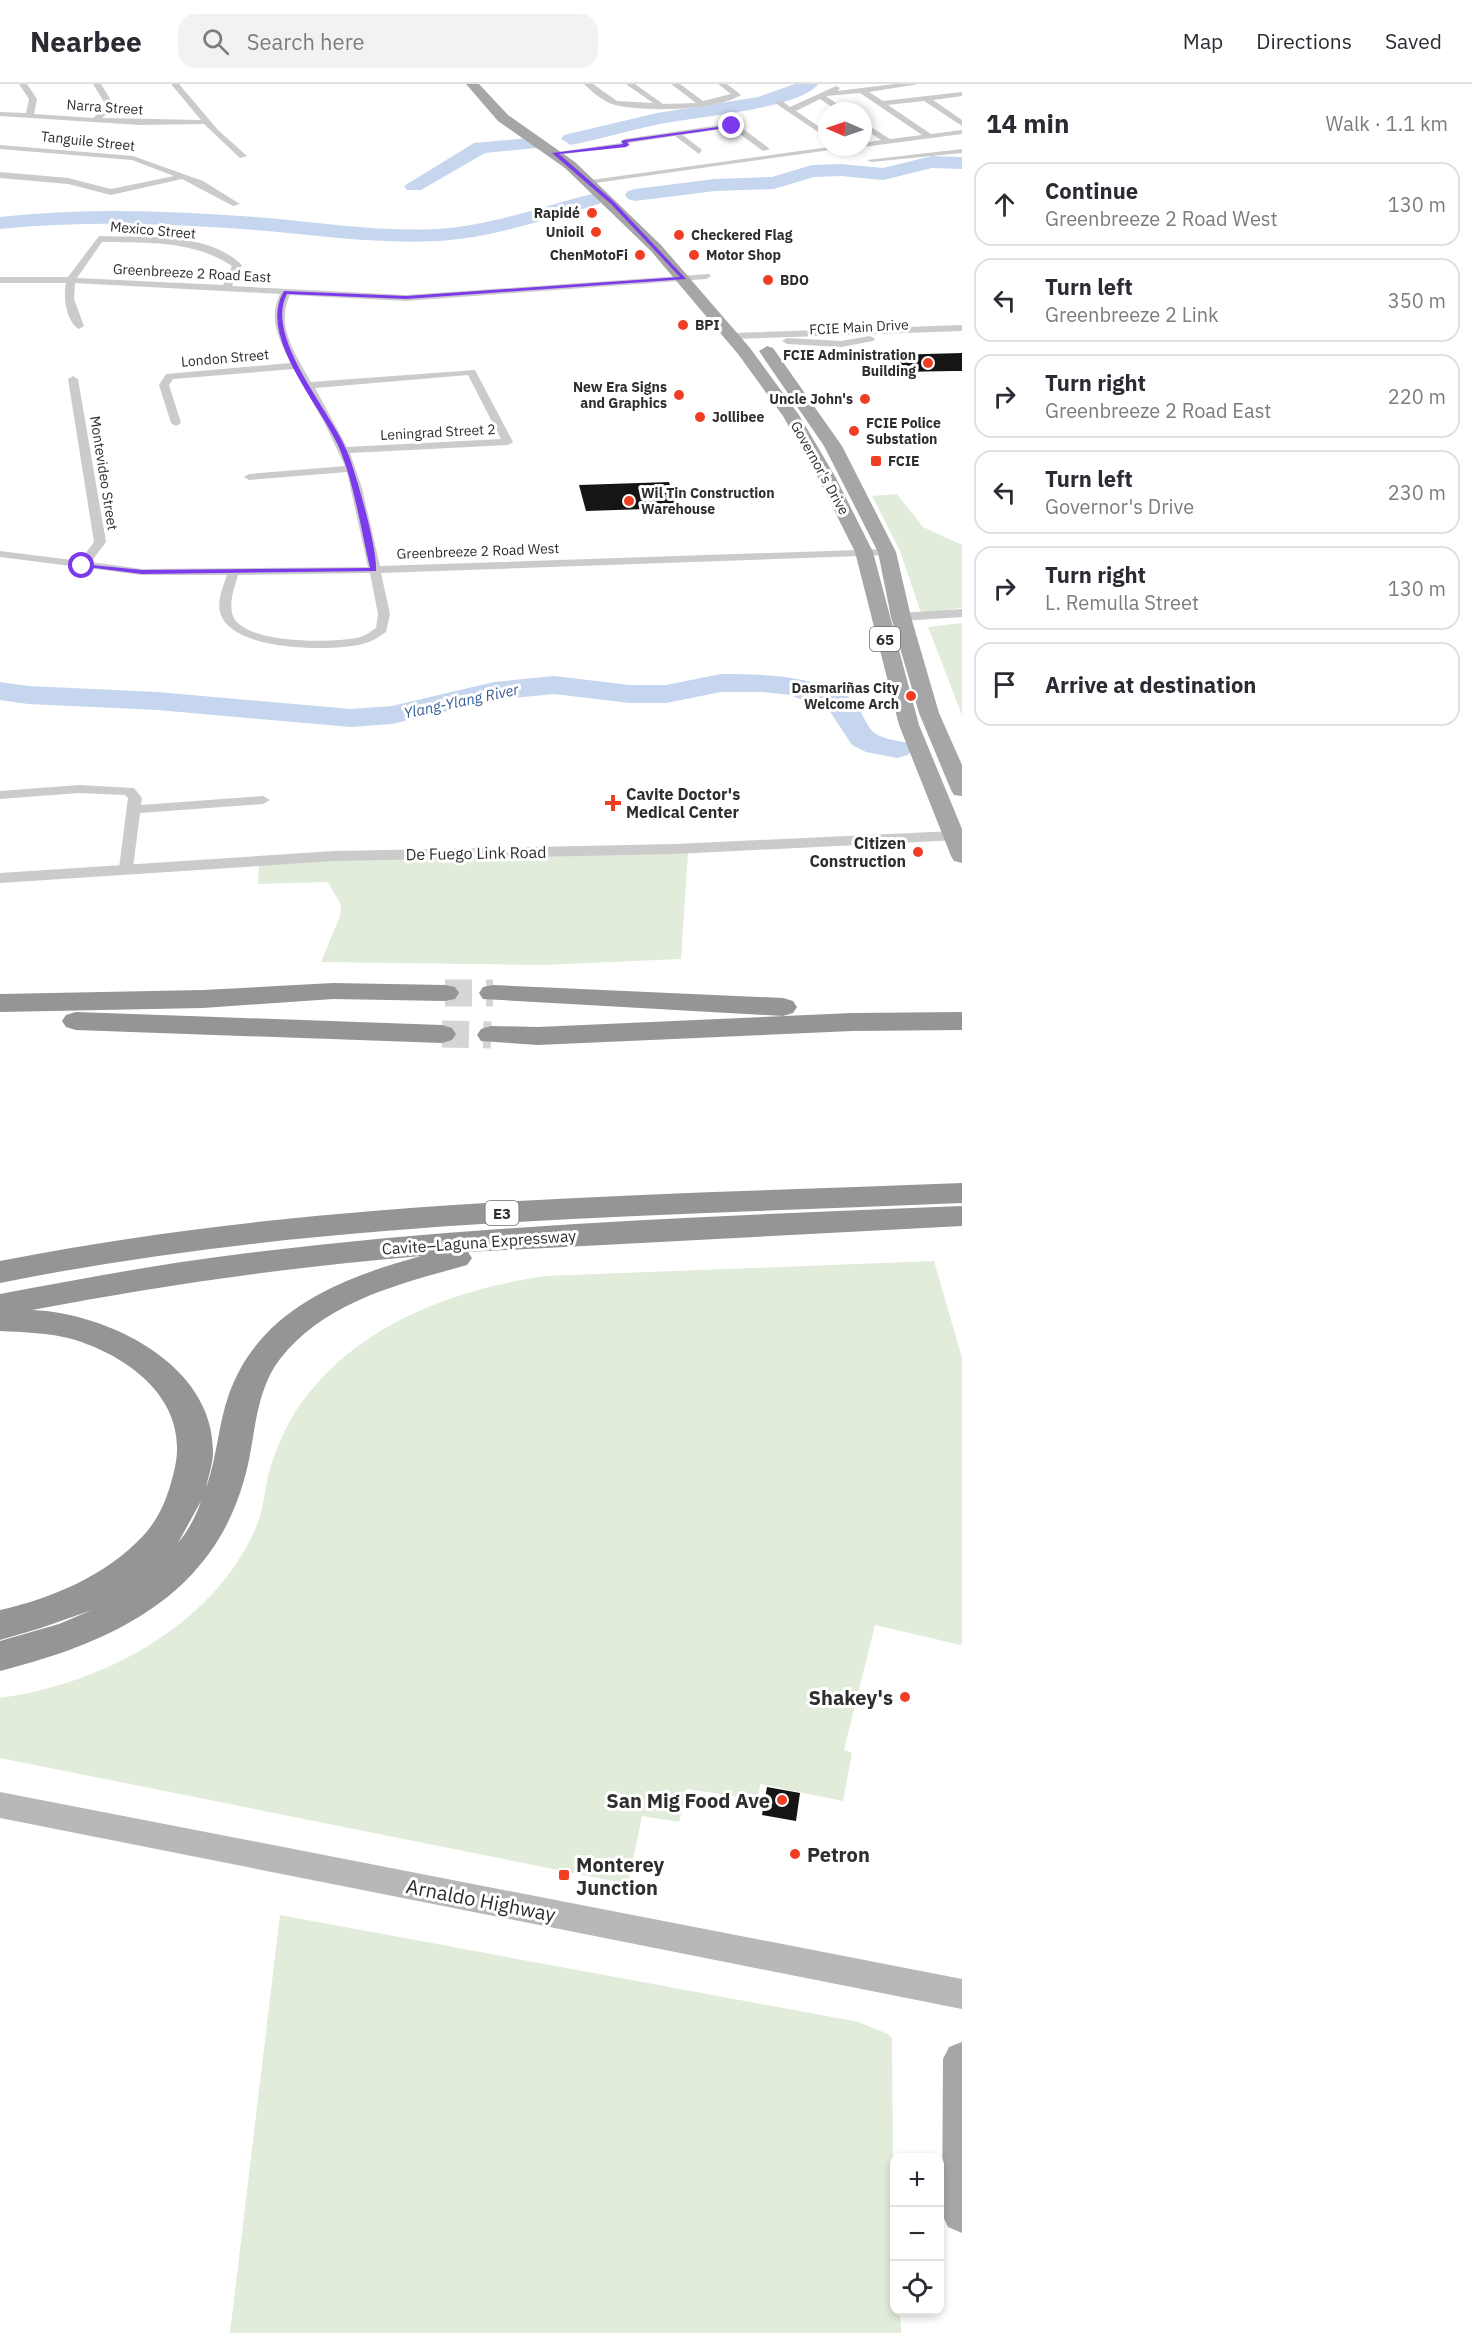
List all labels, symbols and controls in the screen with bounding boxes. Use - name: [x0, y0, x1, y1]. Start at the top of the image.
- search box: [178, 14, 598, 68]
- text: Nearbee: [30, 23, 142, 60]
- icon: search: [199, 25, 232, 58]
- text: Search here: [247, 27, 365, 56]
- text: Map: [1183, 27, 1223, 55]
- text: Directions: [1256, 27, 1352, 55]
- text: Saved: [1385, 27, 1442, 55]
- street label: Narra Street: [66, 95, 144, 119]
- north arrow: [818, 102, 872, 156]
- text: 14 min: [986, 106, 1070, 140]
- text: Walk · 1.1 km: [1326, 110, 1448, 137]
- route end: [718, 112, 744, 138]
- street label: Tanguile Street: [40, 127, 136, 155]
- text: Continue: [1045, 176, 1138, 205]
- icon: ahead: [988, 188, 1021, 221]
- text: 130 m: [1388, 191, 1446, 218]
- place label: Rapidé: [534, 204, 580, 222]
- text: Greenbreeze 2 Road West: [1045, 205, 1277, 232]
- marker: Rapidé: [585, 206, 599, 220]
- street label: Mexico Street: [109, 217, 197, 243]
- place label: Unioil: [546, 223, 584, 241]
- marker: Unioil: [589, 225, 603, 239]
- place label: Checkered Flag: [691, 226, 793, 244]
- marker: Checkered Flag: [672, 228, 686, 242]
- place label: ChenMotoFi: [550, 246, 628, 264]
- place label: Motor Shop: [706, 246, 781, 264]
- marker: ChenMotoFi: [633, 248, 647, 262]
- marker: Motor Shop: [687, 248, 701, 262]
- street label: Greenbreeze 2 Road East: [112, 260, 272, 286]
- place label: BDO: [780, 271, 809, 289]
- text: Turn left: [1045, 272, 1133, 301]
- marker: BDO: [761, 273, 775, 287]
- icon: left: [988, 284, 1021, 317]
- text: 350 m: [1388, 287, 1446, 314]
- text: Greenbreeze 2 Link: [1045, 301, 1219, 328]
- street label: FCIE Main Drive: [809, 315, 909, 339]
- place label: BPI: [695, 316, 720, 334]
- marker: BPI: [676, 318, 690, 332]
- street label: London Street: [180, 345, 270, 371]
- place label: FCIE Administration Building: [783, 346, 916, 380]
- marker: FCIE Administration Building: [921, 356, 935, 370]
- text: Turn right: [1045, 368, 1146, 397]
- place label: New Era Signs and Graphics: [573, 378, 667, 412]
- icon: right: [988, 380, 1021, 413]
- text: 220 m: [1388, 383, 1446, 410]
- marker: New Era Signs and Graphics: [672, 388, 686, 402]
- place label: Uncle John's: [769, 390, 853, 408]
- marker: Uncle John's: [858, 392, 872, 406]
- text: Greenbreeze 2 Road East: [1045, 397, 1271, 424]
- place label: Jollibee: [712, 408, 764, 426]
- marker: Jollibee: [693, 410, 707, 424]
- place label: FCIE Police Substation: [866, 414, 941, 448]
- street label: Montevideo Street: [86, 415, 122, 531]
- street label: Governor's Drive: [787, 418, 853, 518]
- street label: Leningrad Street 2: [380, 420, 496, 444]
- marker: FCIE Police Substation: [847, 424, 861, 438]
- place label: FCIE: [888, 452, 919, 470]
- marker: FCIE: [869, 454, 883, 468]
- text: Turn left: [1045, 464, 1133, 493]
- icon: left: [988, 476, 1021, 509]
- text: 230 m: [1388, 479, 1446, 506]
- place label: Wil Tin Construction Warehouse: [641, 484, 775, 518]
- text: Governor's Drive: [1045, 493, 1194, 520]
- marker: Wil Tin Construction Warehouse: [622, 494, 636, 508]
- street label: Greenbreeze 2 Road West: [396, 539, 560, 563]
- route start: [68, 552, 94, 578]
- text: Turn right: [1045, 560, 1146, 589]
- icon: right: [988, 572, 1021, 605]
- text: 130 m: [1388, 575, 1446, 602]
- text: L. Remulla Street: [1045, 589, 1199, 616]
- road number: 65: [870, 627, 900, 651]
- icon: arrive: [988, 668, 1021, 701]
- text: Arrive at destination: [1045, 670, 1256, 699]
- water label: Ylang-Ylang River: [402, 679, 521, 722]
- place label: Dasmariñas City Welcome Arch: [791, 679, 900, 713]
- marker: Dasmariñas City Welcome Arch: [904, 689, 918, 703]
- place label: Cavite Doctor's Medical Center: [626, 784, 740, 822]
- marker: Cavite Doctor's Medical Center: [604, 794, 622, 812]
- place label: Citizen Construction: [809, 833, 906, 871]
- street label: De Fuego Link Road: [405, 842, 547, 864]
- marker: Citizen Construction: [911, 845, 925, 859]
- road number: E3: [486, 1201, 518, 1225]
- street label: Cavite–Laguna Expressway: [381, 1225, 577, 1259]
- place label: Shakey's: [809, 1684, 893, 1711]
- marker: Shakey's: [898, 1690, 912, 1704]
- place label: San Mig Food Ave: [606, 1787, 770, 1814]
- marker: San Mig Food Ave: [775, 1793, 789, 1807]
- place label: Petron: [807, 1841, 870, 1868]
- marker: Petron: [788, 1847, 802, 1861]
- place label: Monterey Junction: [576, 1851, 664, 1901]
- marker: Monterey Junction: [557, 1868, 571, 1882]
- street label: Arnaldo Highway: [404, 1872, 558, 1928]
- map controls: [890, 2153, 944, 2315]
- button: +: [890, 2153, 944, 2207]
- button: −: [890, 2207, 944, 2261]
- button: locate: [890, 2261, 944, 2315]

